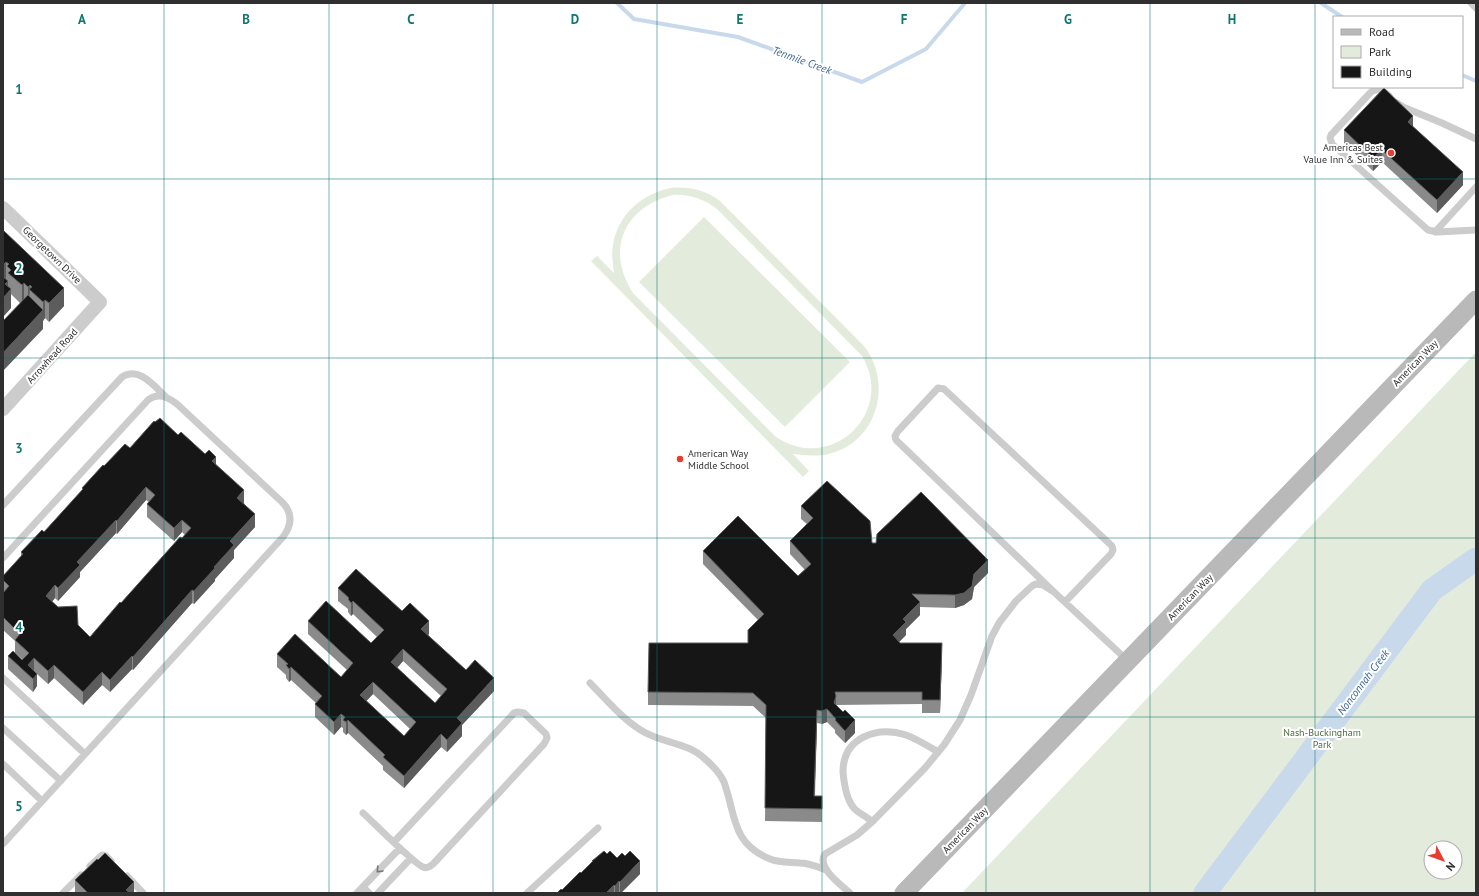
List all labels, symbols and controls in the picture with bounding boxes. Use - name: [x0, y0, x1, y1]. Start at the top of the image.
- text: A: [78, 11, 86, 28]
- text: B: [242, 11, 250, 28]
- text: C: [407, 11, 415, 28]
- text: D: [571, 11, 579, 28]
- text: E: [737, 11, 744, 28]
- text: F: [901, 11, 908, 28]
- text: G: [1064, 11, 1072, 28]
- text: H: [1228, 11, 1236, 28]
- legend: [1333, 16, 1463, 88]
- text: Road: [1369, 24, 1394, 39]
- water label: Tenmile Creek: [770, 43, 835, 78]
- text: Park: [1369, 44, 1391, 59]
- text: Building: [1369, 64, 1412, 79]
- text: 1: [15, 81, 23, 98]
- place label: Americas Best Value Inn & Suites: [1303, 141, 1384, 166]
- marker: Americas Best Value Inn & Suites: [1386, 148, 1396, 158]
- street label: Georgetown Drive: [20, 224, 84, 286]
- text: 2: [15, 260, 23, 277]
- street label: Arrowhead Road: [24, 326, 80, 386]
- street label: American Way: [1389, 337, 1441, 389]
- text: 3: [15, 440, 23, 457]
- place label: American Way Middle School: [688, 447, 749, 472]
- marker: American Way Middle School: [675, 454, 685, 464]
- street label: American Way: [1164, 571, 1216, 623]
- text: 4: [15, 619, 23, 636]
- water label: Nonconnah Creek: [1334, 646, 1393, 717]
- park label: Nash-Buckingham Park: [1283, 726, 1361, 751]
- text: 5: [15, 798, 23, 815]
- street label: American Way: [939, 804, 991, 856]
- north arrow: [1423, 840, 1463, 880]
- text: N: [1443, 859, 1458, 874]
- one-way arrow: [376, 865, 383, 873]

